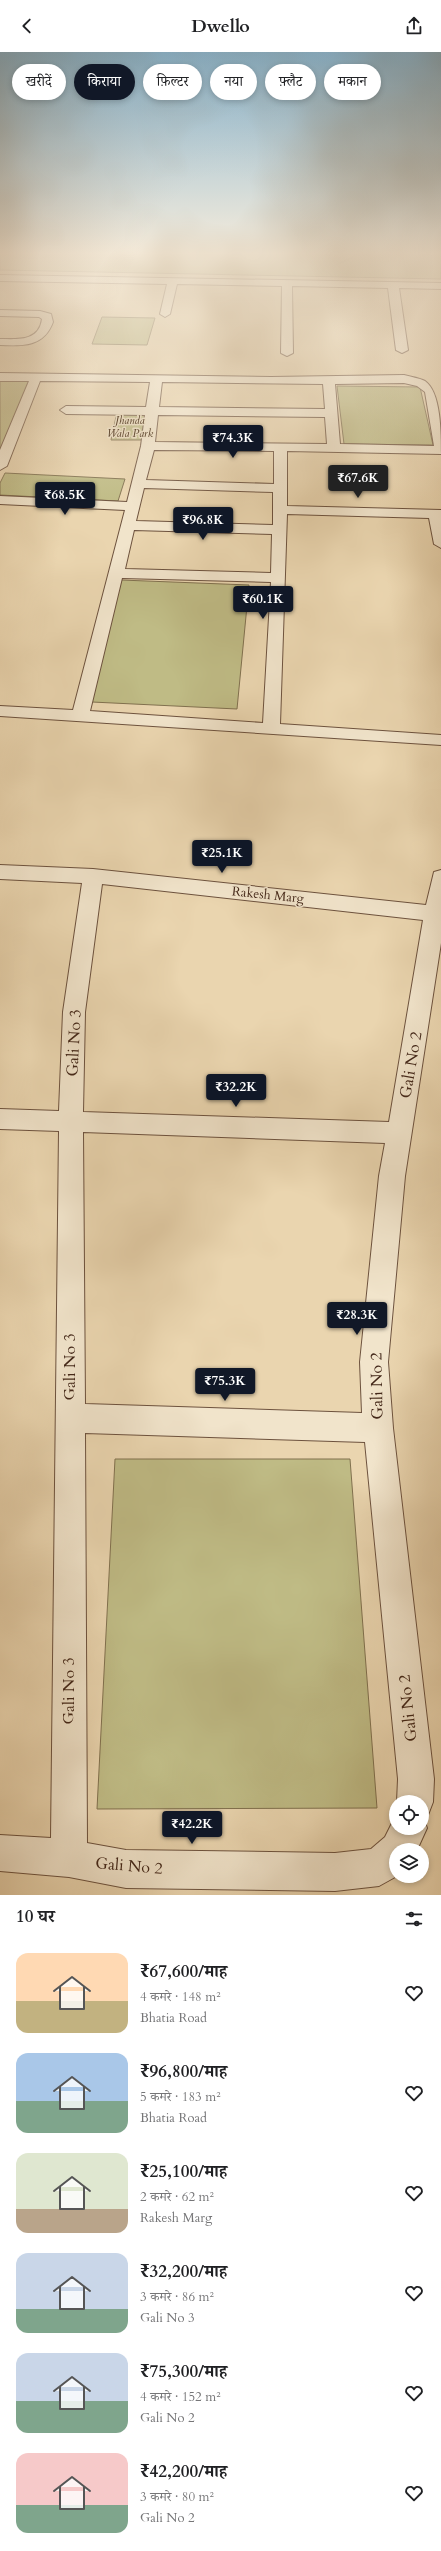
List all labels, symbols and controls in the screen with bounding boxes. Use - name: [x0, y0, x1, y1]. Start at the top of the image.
- text: Dwello: [191, 14, 250, 39]
- icon: back: [16, 15, 38, 37]
- icon: share: [403, 15, 425, 37]
- chip: खरीदें: [12, 64, 66, 100]
- chip: किराया: [74, 64, 135, 100]
- chip: फ़िल्टर: [143, 64, 202, 100]
- chip: नया: [210, 64, 257, 100]
- chip: फ़्लैट: [265, 64, 316, 100]
- chip: मकान: [324, 64, 381, 100]
- park label: Jhanda Wala Park: [107, 413, 154, 441]
- pin: ₹74.3K: [200, 425, 266, 459]
- text: ₹74.3K: [212, 429, 254, 447]
- pin: ₹67.6K: [325, 465, 391, 499]
- text: ₹67.6K: [337, 469, 379, 487]
- pin: ₹68.5K: [32, 482, 98, 516]
- text: ₹68.5K: [44, 486, 86, 504]
- pin: ₹96.8K: [170, 507, 236, 541]
- text: ₹96.8K: [182, 511, 224, 529]
- pin: ₹60.1K: [230, 586, 296, 620]
- text: ₹60.1K: [242, 590, 284, 608]
- pin: ₹25.1K: [189, 840, 255, 874]
- text: ₹25.1K: [201, 844, 243, 862]
- street label: Rakesh Marg: [231, 882, 306, 908]
- street label: Gali No 3: [61, 1009, 87, 1077]
- street label: Gali No 2: [394, 1030, 428, 1100]
- pin: ₹32.2K: [203, 1074, 269, 1108]
- text: ₹32.2K: [215, 1078, 257, 1096]
- pin: ₹28.3K: [324, 1302, 390, 1336]
- text: ₹28.3K: [336, 1306, 378, 1324]
- street label: Gali No 3: [59, 1333, 81, 1401]
- street label: Gali No 2: [365, 1352, 389, 1420]
- pin: ₹75.3K: [192, 1368, 258, 1402]
- text: ₹75.3K: [204, 1372, 246, 1390]
- street label: Gali No 3: [58, 1657, 80, 1725]
- street label: Gali No 2: [394, 1673, 422, 1743]
- map controls: [389, 1795, 429, 1883]
- button: locate: [389, 1795, 429, 1835]
- pin: ₹42.2K: [159, 1811, 225, 1845]
- text: ₹42.2K: [171, 1815, 213, 1833]
- button: layers: [389, 1843, 429, 1883]
- street label: Gali No 2: [95, 1852, 163, 1880]
- text: 10 घर: [16, 1905, 55, 1928]
- icon: filters: [403, 1908, 425, 1930]
- text: ₹67,600/माह: [140, 1960, 227, 1983]
- icon: home: [48, 1969, 96, 2017]
- icon: heart: [403, 1982, 425, 2004]
- text: 4 कमरे · 148 m²: [140, 1988, 221, 2006]
- text: Bhatia Road: [140, 2009, 207, 2027]
- text: ₹96,800/माह: [140, 2060, 227, 2083]
- icon: home: [48, 2069, 96, 2117]
- icon: heart: [403, 2082, 425, 2104]
- text: 5 कमरे · 183 m²: [140, 2088, 221, 2106]
- text: Bhatia Road: [140, 2109, 207, 2127]
- text: ₹25,100/माह: [140, 2160, 227, 2183]
- icon: home: [48, 2169, 96, 2217]
- icon: heart: [403, 2182, 425, 2204]
- text: 2 कमरे · 62 m²: [140, 2188, 214, 2206]
- text: Rakesh Marg: [140, 2209, 212, 2227]
- text: ₹32,200/माह: [140, 2260, 227, 2283]
- icon: home: [48, 2269, 96, 2317]
- icon: heart: [403, 2282, 425, 2304]
- text: 3 कमरे · 86 m²: [140, 2288, 214, 2306]
- text: Gali No 3: [140, 2309, 195, 2327]
- text: ₹75,300/माह: [140, 2360, 227, 2383]
- icon: home: [48, 2369, 96, 2417]
- icon: heart: [403, 2382, 425, 2404]
- text: 4 कमरे · 152 m²: [140, 2388, 221, 2406]
- text: Gali No 2: [140, 2409, 195, 2427]
- text: ₹42,200/माह: [140, 2460, 227, 2483]
- icon: home: [48, 2469, 96, 2517]
- icon: heart: [403, 2482, 425, 2504]
- text: 3 कमरे · 80 m²: [140, 2488, 214, 2506]
- text: Gali No 2: [140, 2509, 195, 2527]

